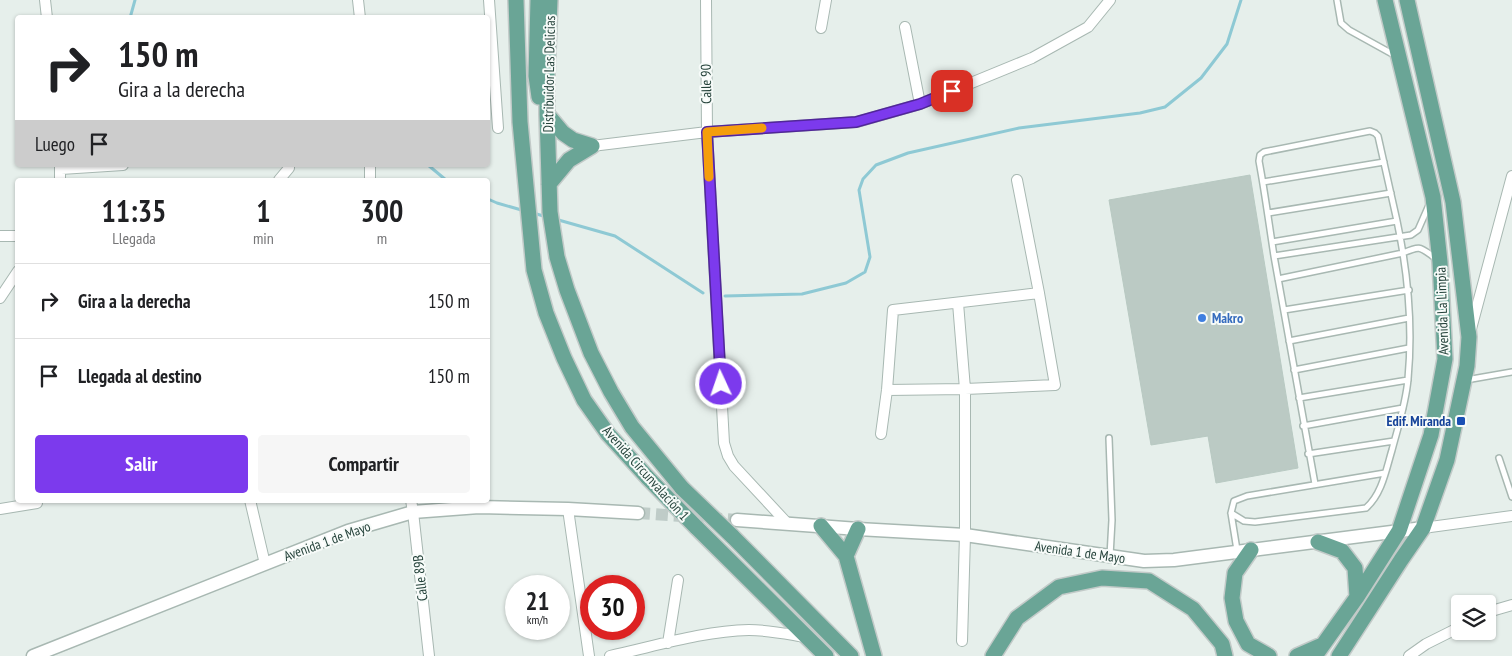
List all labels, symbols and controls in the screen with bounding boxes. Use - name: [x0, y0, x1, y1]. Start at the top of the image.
- street label: Distribuidor Las Delicias: [539, 15, 559, 132]
- text: 150 m: [118, 31, 199, 77]
- icon: right: [35, 35, 100, 100]
- street label: Calle 90: [697, 64, 715, 104]
- pin: [931, 70, 973, 112]
- text: Gira a la derecha: [118, 75, 245, 103]
- icon: arrive: [938, 77, 966, 105]
- icon: arrive: [85, 130, 113, 158]
- text: Luego: [35, 132, 75, 156]
- text: 11:35: [102, 191, 166, 230]
- text: 1: [256, 191, 271, 230]
- text: 300: [360, 191, 403, 230]
- text: Llegada: [112, 228, 156, 248]
- text: min: [253, 228, 274, 248]
- text: m: [377, 228, 387, 248]
- street label: Avenida La Limpia: [1431, 267, 1453, 355]
- icon: right: [35, 287, 63, 315]
- text: Gira a la derecha: [78, 289, 191, 313]
- text: 150 m: [428, 289, 470, 313]
- place label: Makro: [1212, 309, 1243, 327]
- marker: Makro: [1196, 312, 1208, 324]
- position arrow: [694, 357, 746, 409]
- icon: arrive: [35, 362, 63, 390]
- text: Llegada al destino: [78, 364, 202, 388]
- text: 150 m: [428, 364, 470, 388]
- place label: Edif. Miranda: [1387, 412, 1451, 430]
- marker: Edif. Miranda: [1455, 415, 1467, 427]
- street label: Avenida Circunvalación 1: [599, 422, 693, 524]
- button: Salir: [35, 435, 248, 493]
- button: Compartir: [258, 435, 470, 493]
- street label: Avenida 1 de Mayo: [281, 517, 373, 565]
- street label: Avenida 1 de Mayo: [1034, 537, 1126, 567]
- street label: Calle 89B: [409, 554, 431, 602]
- speed limit sign: 30: [580, 575, 645, 640]
- text: 21: [526, 585, 549, 617]
- map controls: [1451, 595, 1496, 640]
- button: layers: [1451, 595, 1496, 640]
- text: km/h: [527, 612, 548, 627]

